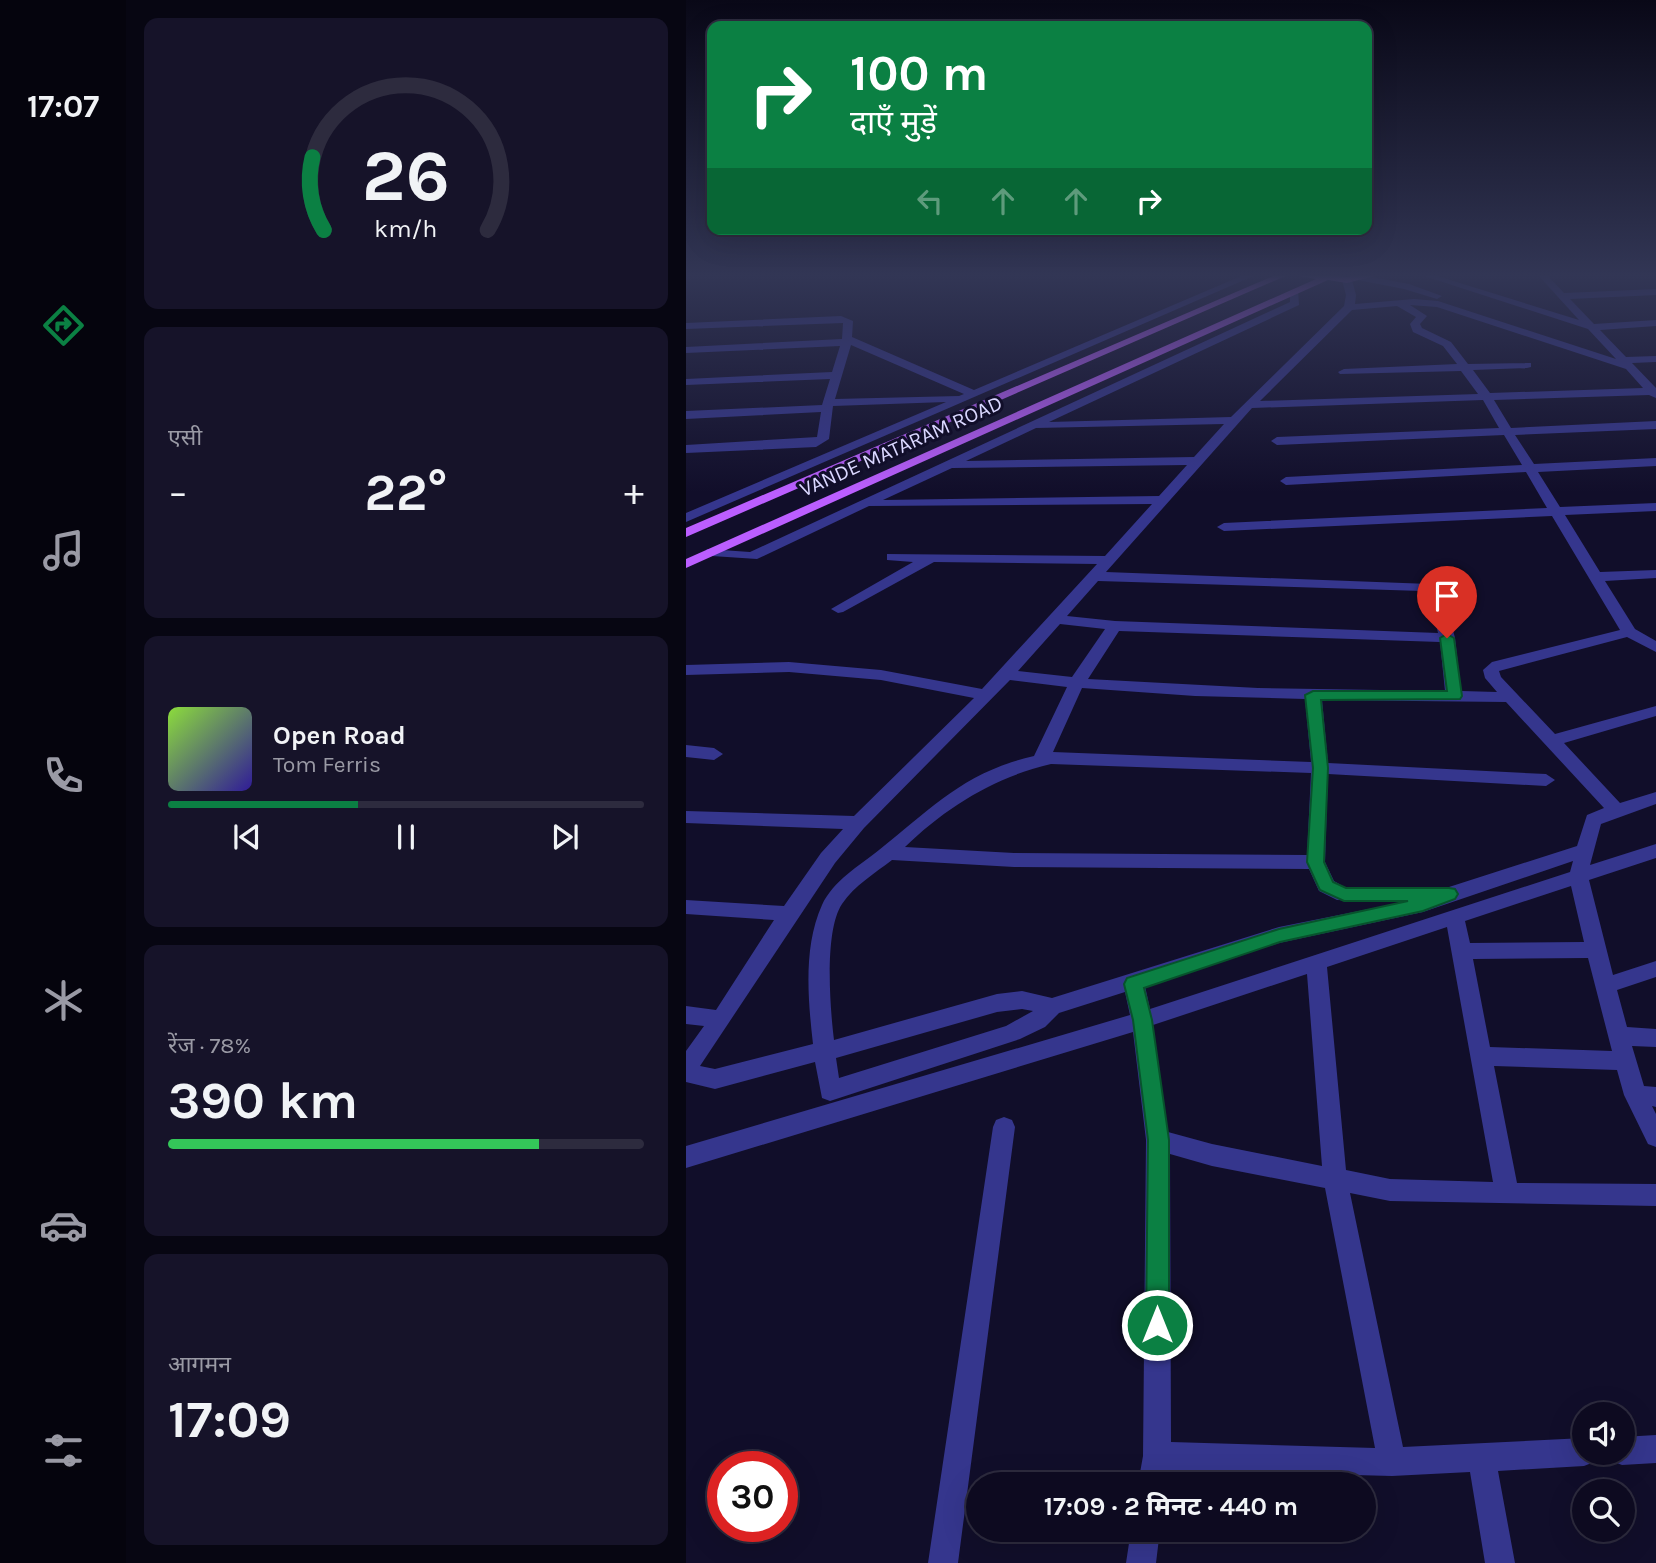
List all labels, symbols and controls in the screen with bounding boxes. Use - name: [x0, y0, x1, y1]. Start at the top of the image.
- text: 100 m: [850, 45, 988, 102]
- icon: right: [735, 49, 826, 140]
- text: 17:07: [27, 88, 99, 125]
- text: दाएँ मुड़ें: [850, 104, 937, 141]
- text: 26: [362, 133, 450, 218]
- icon: left: [911, 182, 949, 220]
- icon: ahead: [984, 182, 1022, 220]
- icon: ahead: [1057, 182, 1095, 220]
- icon: right: [1130, 182, 1168, 220]
- text: km/h: [374, 213, 438, 242]
- icon: directions: [39, 301, 88, 350]
- street label: VANDE MATARAM ROAD: [796, 391, 1006, 501]
- text: एसी: [168, 424, 202, 451]
- text: 22°: [364, 462, 448, 523]
- text: −: [168, 470, 188, 515]
- text: +: [624, 470, 644, 515]
- icon: music: [39, 526, 88, 575]
- pin: [1417, 566, 1477, 638]
- icon: arrive: [1428, 577, 1466, 615]
- text: Open Road: [273, 720, 406, 751]
- icon: phone: [39, 751, 88, 800]
- text: Tom Ferris: [273, 751, 381, 778]
- icon: previous: [228, 818, 266, 856]
- icon: pause: [387, 818, 425, 856]
- icon: next: [546, 818, 584, 856]
- icon: climate: [39, 976, 88, 1025]
- text: रेंज · 78%: [168, 1032, 251, 1059]
- text: 390 km: [168, 1070, 358, 1131]
- icon: car: [39, 1201, 88, 1250]
- position arrow: [1120, 1288, 1194, 1362]
- text: आगमन: [168, 1351, 231, 1378]
- text: 17:09: [168, 1389, 291, 1450]
- map controls: [1572, 1402, 1635, 1542]
- button: sound: [1572, 1402, 1635, 1465]
- icon: filters: [39, 1426, 88, 1475]
- speed limit sign: 30: [707, 1451, 798, 1542]
- button: search: [1572, 1479, 1635, 1542]
- text: 17:09 · 2 मिनट · 440 m: [1044, 1491, 1298, 1522]

